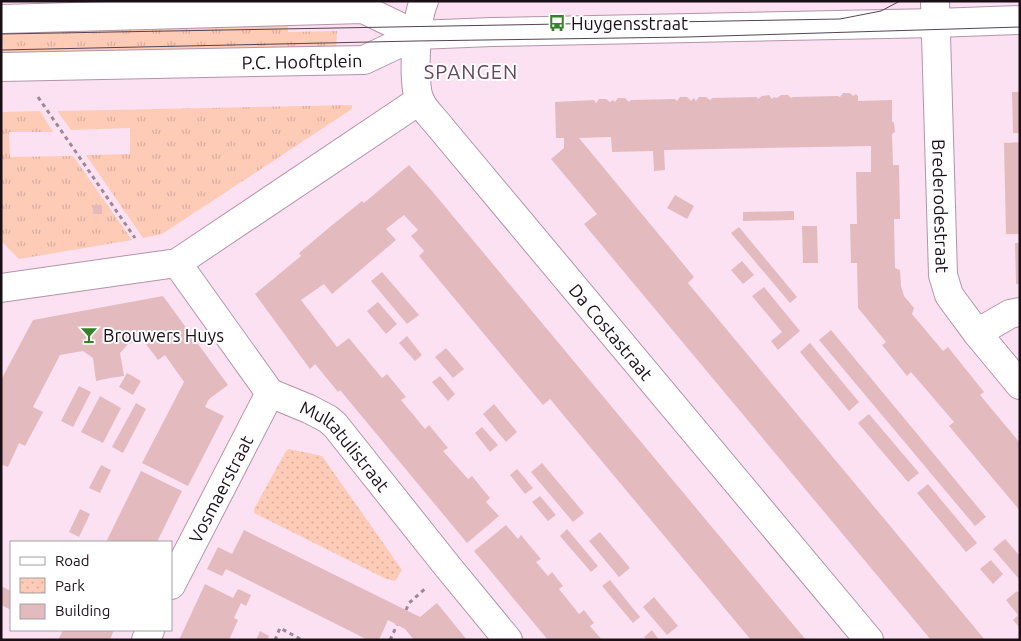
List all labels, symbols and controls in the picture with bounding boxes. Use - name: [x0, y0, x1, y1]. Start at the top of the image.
- bus stop icon: Huygensstraat: [547, 13, 567, 33]
- place label: Huygensstraat: [571, 13, 688, 33]
- street label: P.C. Hooftplein: [241, 50, 363, 72]
- district label: SPANGEN: [424, 60, 518, 83]
- street label: Brederodestraat: [929, 139, 953, 273]
- street label: Da Costastraat: [565, 280, 657, 384]
- bar icon: Brouwers Huys: [79, 325, 99, 345]
- place label: Brouwers Huys: [103, 325, 224, 345]
- street label: Multatulistraat: [297, 397, 394, 495]
- street label: Vosmaerstraat: [185, 432, 256, 546]
- legend: [10, 541, 172, 631]
- text: Road: [55, 552, 90, 569]
- text: Park: [55, 577, 85, 594]
- text: Building: [55, 602, 110, 619]

